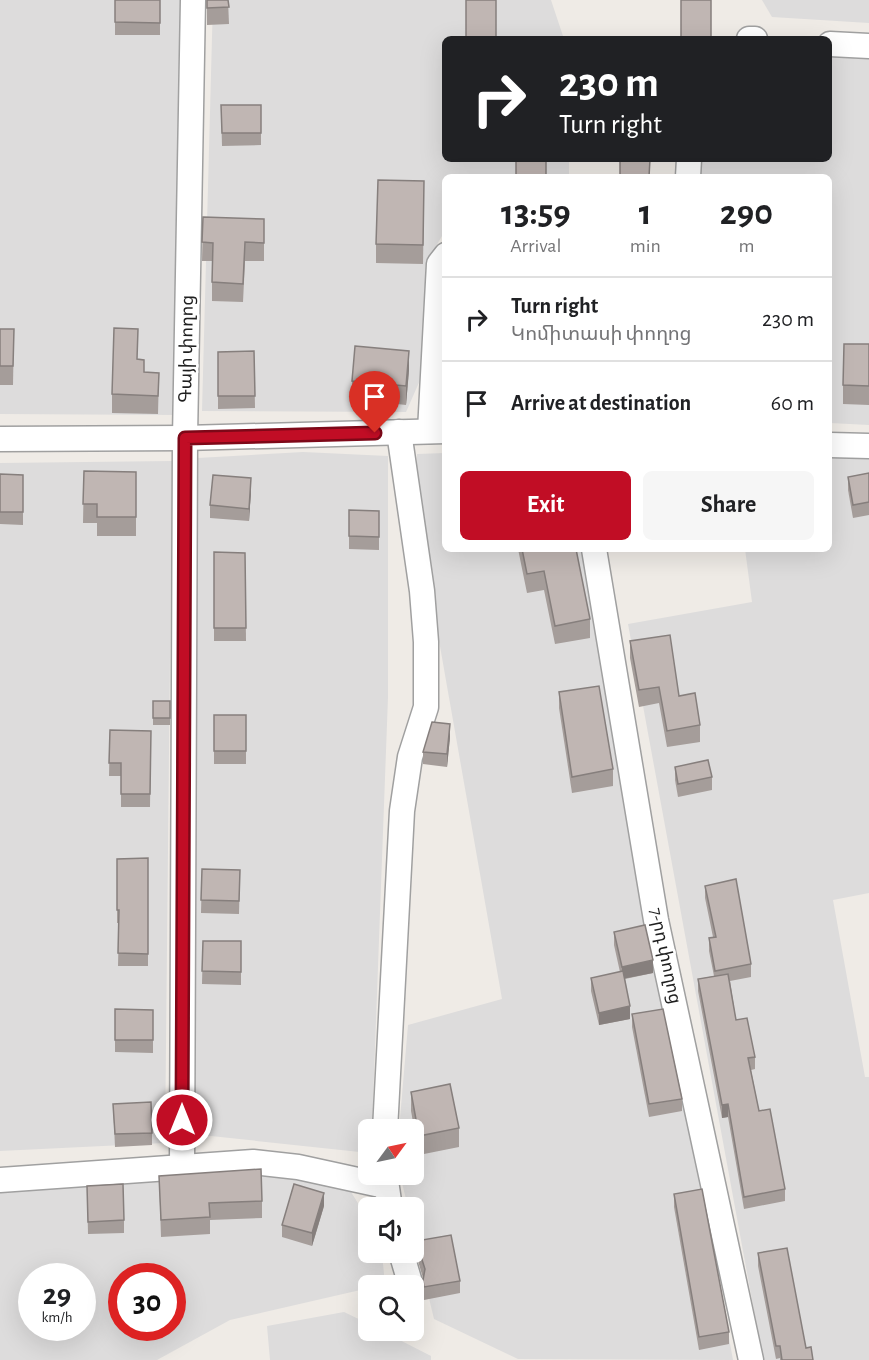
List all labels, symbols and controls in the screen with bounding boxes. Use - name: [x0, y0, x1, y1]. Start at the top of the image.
- icon: right: [460, 60, 538, 138]
- text: 230 m: [559, 62, 659, 104]
- text: Turn right: [559, 111, 662, 138]
- text: 13:59: [501, 195, 571, 231]
- text: 1: [639, 195, 652, 231]
- text: 290: [720, 195, 773, 231]
- text: Arrival: [510, 236, 562, 256]
- text: min: [630, 236, 661, 256]
- text: m: [738, 236, 754, 256]
- street label: Գայի փողոց: [177, 295, 197, 403]
- text: Turn right: [511, 295, 598, 317]
- icon: right: [460, 303, 493, 336]
- text: 230 m: [762, 308, 814, 330]
- text: Կոմիտասի փողոց: [511, 324, 692, 344]
- pin: [349, 371, 400, 433]
- icon: arrive: [358, 380, 391, 413]
- icon: arrive: [460, 387, 493, 420]
- text: Arrive at destination: [511, 392, 691, 414]
- text: 60 m: [771, 392, 814, 414]
- button: Exit: [460, 471, 631, 540]
- button: Share: [643, 471, 814, 540]
- street label: 7-րդ փողոց: [646, 906, 684, 1006]
- position arrow: [150, 1088, 214, 1152]
- north arrow: [358, 1119, 424, 1185]
- map controls: [358, 1119, 424, 1341]
- button: sound: [358, 1197, 424, 1263]
- speed limit sign: 30: [108, 1263, 186, 1341]
- button: search: [358, 1275, 424, 1341]
- text: 29: [43, 1280, 71, 1310]
- text: km/h: [42, 1310, 72, 1325]

